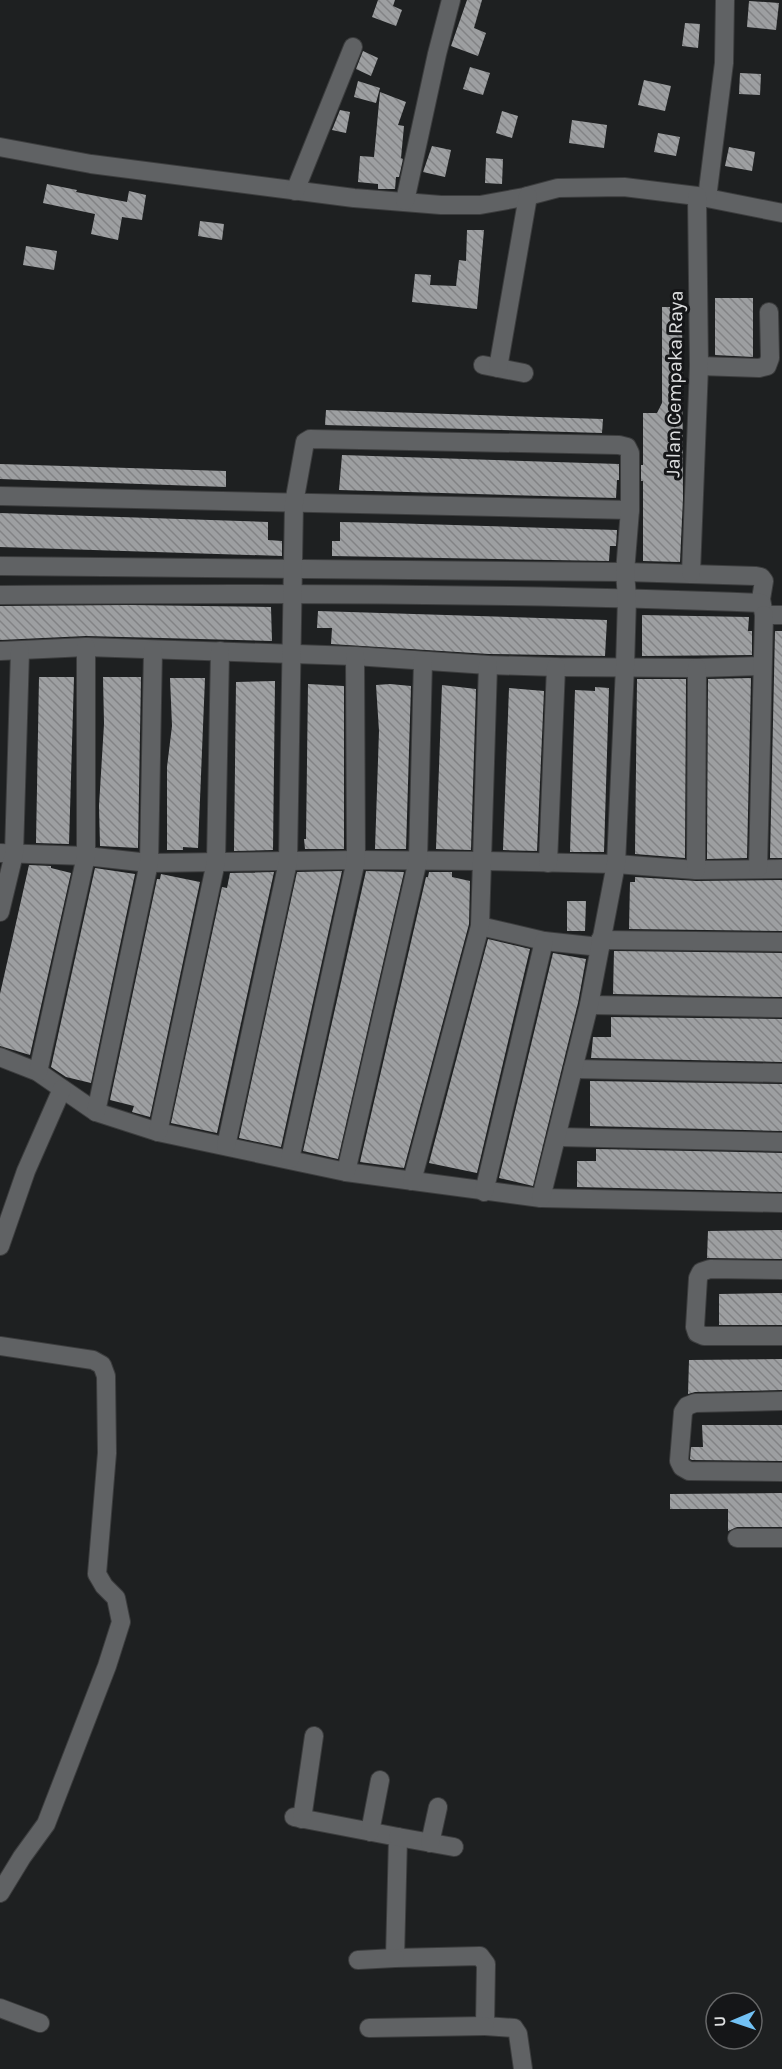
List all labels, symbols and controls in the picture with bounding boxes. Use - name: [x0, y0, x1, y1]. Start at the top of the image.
- street label: Jalan Cempaka Raya: [661, 290, 688, 478]
- north arrow: [704, 1991, 764, 2051]
- text: U: [710, 2016, 729, 2027]

